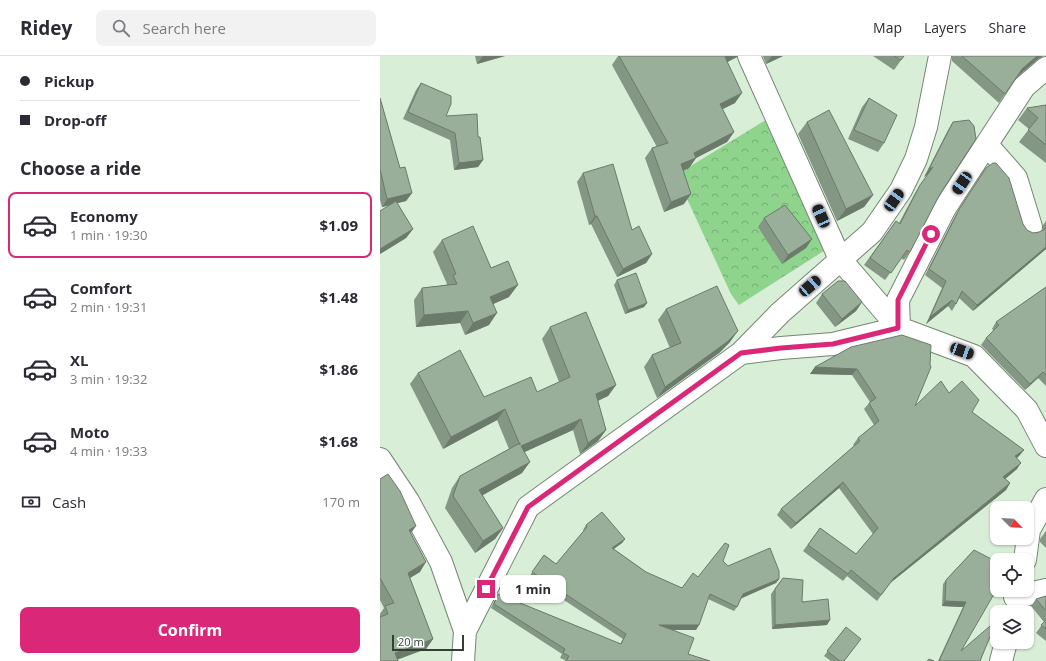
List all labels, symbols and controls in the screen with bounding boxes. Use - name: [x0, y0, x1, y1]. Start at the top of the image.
- search box: [96, 10, 376, 46]
- text: Ridey: [20, 15, 72, 41]
- icon: search: [110, 17, 132, 39]
- text: Search here: [142, 18, 226, 38]
- text: Map: [873, 18, 902, 37]
- text: Layers: [924, 18, 966, 37]
- text: Share: [988, 18, 1026, 37]
- text: Pickup: [44, 71, 94, 91]
- text: Drop-off: [44, 110, 106, 130]
- text: Choose a ride: [20, 156, 141, 180]
- car: [950, 170, 974, 196]
- car: [882, 187, 906, 213]
- car: [811, 203, 831, 229]
- text: Economy: [70, 206, 138, 226]
- icon: car: [22, 207, 58, 243]
- text: $1.09: [319, 215, 358, 235]
- route start: [922, 225, 940, 243]
- text: 1 min · 19:30: [70, 226, 147, 244]
- car: [797, 274, 823, 298]
- text: Comfort: [70, 278, 132, 298]
- icon: car: [22, 279, 58, 315]
- text: $1.48: [319, 287, 358, 307]
- text: 2 min · 19:31: [70, 298, 147, 316]
- car: [949, 341, 975, 361]
- text: XL: [70, 350, 88, 370]
- icon: car: [22, 351, 58, 387]
- text: $1.86: [319, 359, 358, 379]
- text: 3 min · 19:32: [70, 370, 147, 388]
- text: Moto: [70, 422, 109, 442]
- icon: car: [22, 423, 58, 459]
- text: $1.68: [319, 431, 358, 451]
- text: 4 min · 19:33: [70, 442, 147, 460]
- icon: cash: [20, 491, 42, 513]
- text: Cash: [52, 492, 86, 512]
- text: 170 m: [322, 493, 360, 511]
- north arrow: [990, 501, 1034, 545]
- map controls: [990, 501, 1034, 649]
- button: locate: [990, 553, 1034, 597]
- callout: 1 min: [500, 575, 566, 603]
- route end: [477, 580, 495, 598]
- text: 1 min: [515, 580, 551, 598]
- button: layers: [990, 605, 1034, 649]
- button: Confirm: [20, 607, 360, 653]
- scale bar: [392, 633, 464, 652]
- text: 20 m: [398, 634, 424, 649]

